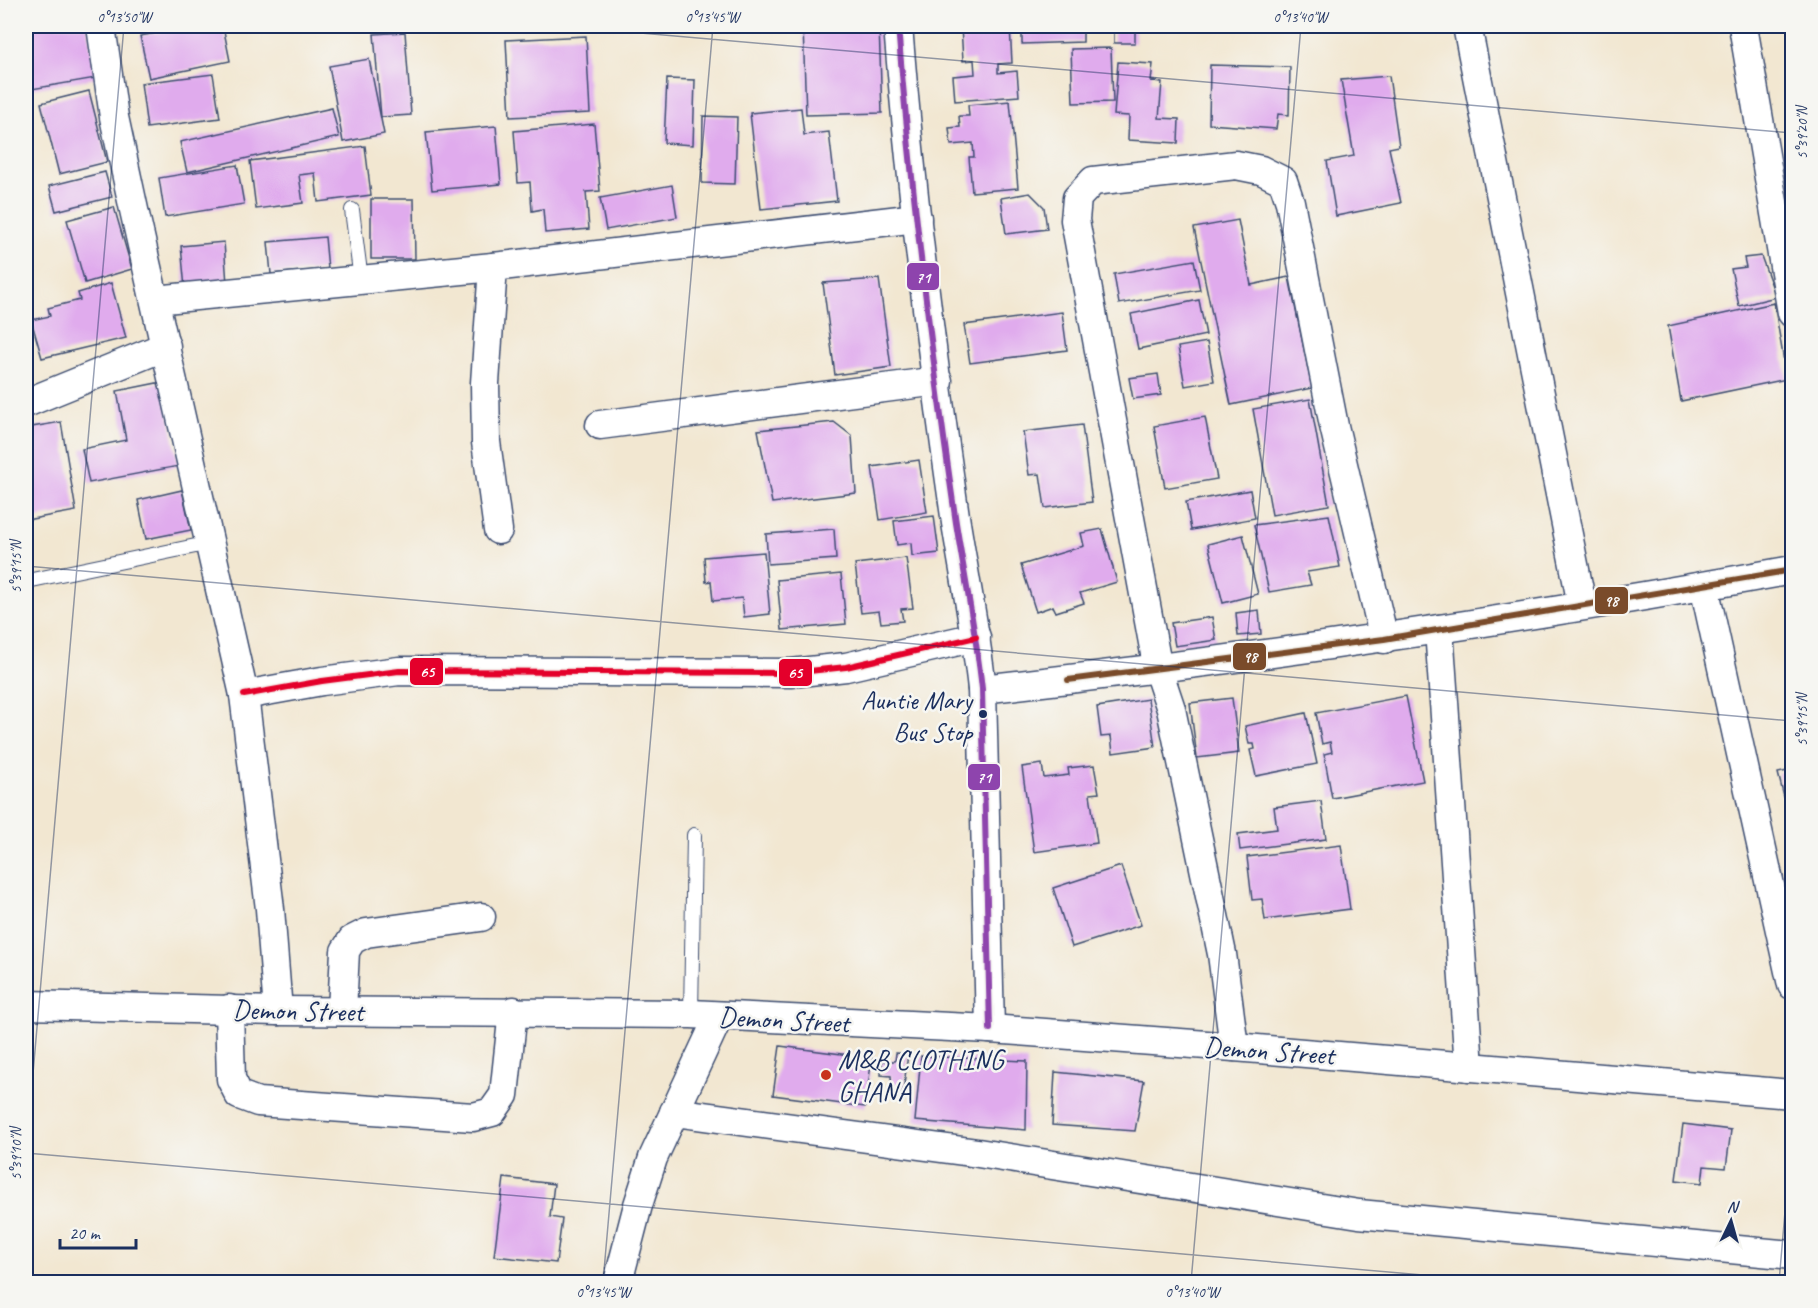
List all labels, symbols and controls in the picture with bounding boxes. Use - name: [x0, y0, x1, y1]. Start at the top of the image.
- text: 0°13'50"W: [97, 8, 154, 27]
- text: 0°13'45"W: [685, 8, 742, 27]
- text: 0°13'40"W: [1273, 8, 1330, 27]
- text: 5°39'20"N: [1793, 104, 1812, 159]
- line badge: 71: [906, 262, 940, 291]
- text: 71: [916, 268, 932, 288]
- text: 5°39'15"N: [7, 538, 26, 593]
- line badge: 98: [1594, 586, 1629, 615]
- text: 98: [1604, 591, 1620, 611]
- line badge: 98: [1232, 642, 1267, 671]
- text: 98: [1243, 647, 1259, 667]
- line badge: 65: [409, 657, 444, 686]
- line badge: 65: [778, 658, 813, 687]
- text: 65: [420, 662, 436, 682]
- text: 65: [788, 663, 804, 683]
- place label: Auntie Mary Bus Stop: [861, 684, 974, 749]
- text: 5°39'15"N: [1793, 691, 1812, 746]
- marker: Auntie Mary Bus Stop: [977, 708, 989, 720]
- line badge: 71: [967, 763, 1001, 791]
- text: 71: [977, 768, 993, 788]
- street label: Demon Street: [232, 992, 366, 1029]
- street label: Demon Street: [718, 999, 853, 1041]
- street label: Demon Street: [1202, 1028, 1338, 1073]
- place label: M&B CLOTHING GHANA: [838, 1042, 1006, 1109]
- marker: M&B CLOTHING GHANA: [819, 1068, 833, 1082]
- text: 5°39'10"N: [7, 1125, 26, 1180]
- north arrow: [1701, 1191, 1761, 1251]
- text: N: [1726, 1197, 1741, 1218]
- scale bar: [60, 1212, 136, 1250]
- text: 20 m: [69, 1222, 102, 1244]
- text: 0°13'45"W: [576, 1283, 633, 1302]
- text: 0°13'40"W: [1165, 1283, 1222, 1302]

